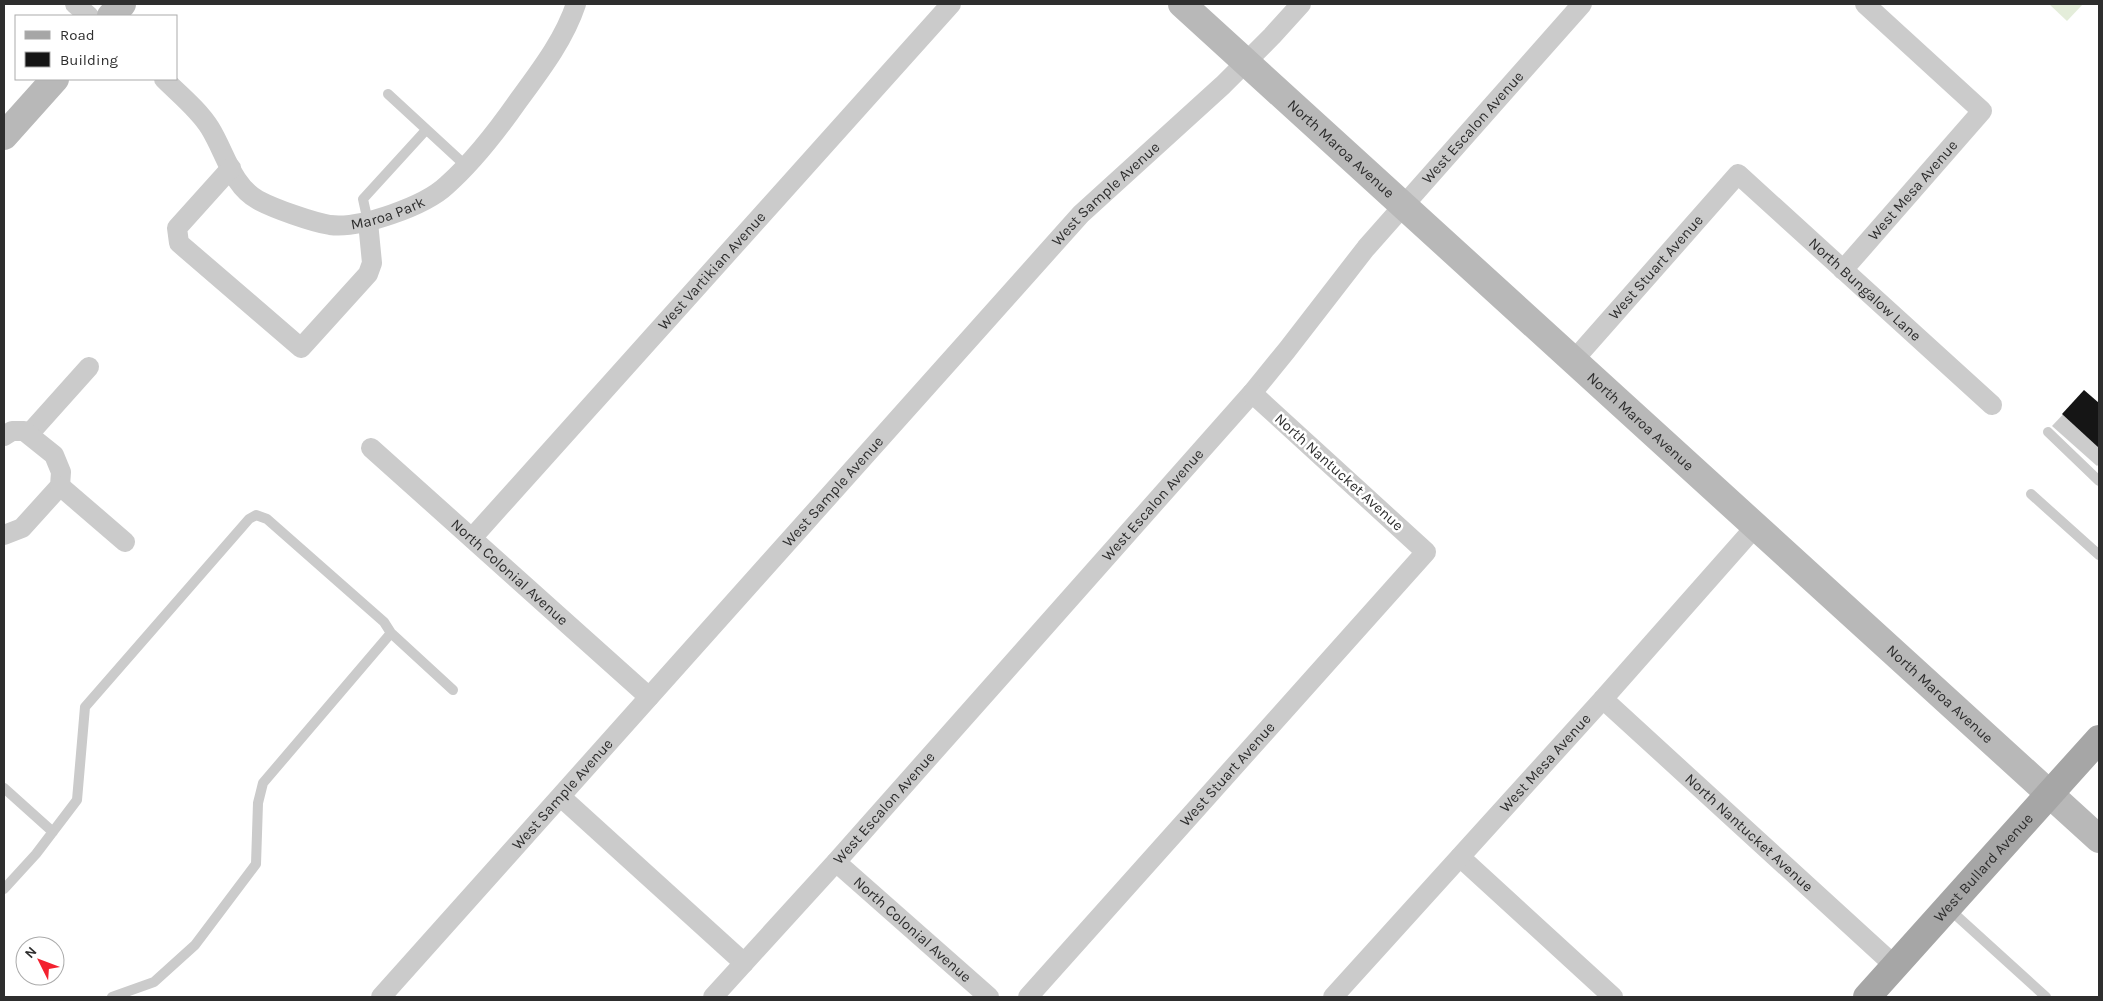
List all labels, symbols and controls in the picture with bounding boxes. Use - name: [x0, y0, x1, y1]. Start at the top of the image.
- legend: [15, 15, 178, 80]
- text: Road: [60, 26, 95, 44]
- text: Building: [60, 51, 118, 69]
- street label: West Escalon Avenue: [1418, 67, 1527, 188]
- street label: North Maroa Avenue: [1284, 96, 1398, 202]
- street label: West Mesa Avenue: [1864, 136, 1961, 244]
- street label: West Sample Avenue: [1048, 138, 1163, 250]
- street label: Maroa Park: [349, 193, 428, 233]
- street label: West Vartikian Avenue: [654, 208, 769, 334]
- street label: West Stuart Avenue: [1605, 211, 1707, 323]
- street label: North Bungalow Lane: [1805, 234, 1925, 345]
- street label: North Maroa Avenue: [1583, 368, 1698, 475]
- street label: North Nantucket Avenue: [1271, 409, 1407, 535]
- street label: West Sample Avenue: [779, 432, 887, 551]
- street label: West Escalon Avenue: [1098, 445, 1207, 565]
- street label: North Colonial Avenue: [447, 515, 572, 629]
- street label: North Maroa Avenue: [1883, 641, 1997, 747]
- street label: West Mesa Avenue: [1496, 710, 1595, 816]
- street label: West Stuart Avenue: [1176, 718, 1279, 830]
- street label: West Sample Avenue: [508, 735, 617, 853]
- street label: West Escalon Avenue: [829, 748, 939, 868]
- street label: North Nantucket Avenue: [1681, 770, 1817, 896]
- street label: West Bullard Avenue: [1930, 810, 2037, 926]
- street label: North Colonial Avenue: [850, 873, 975, 986]
- north arrow: [15, 936, 65, 986]
- text: N: [21, 943, 40, 962]

